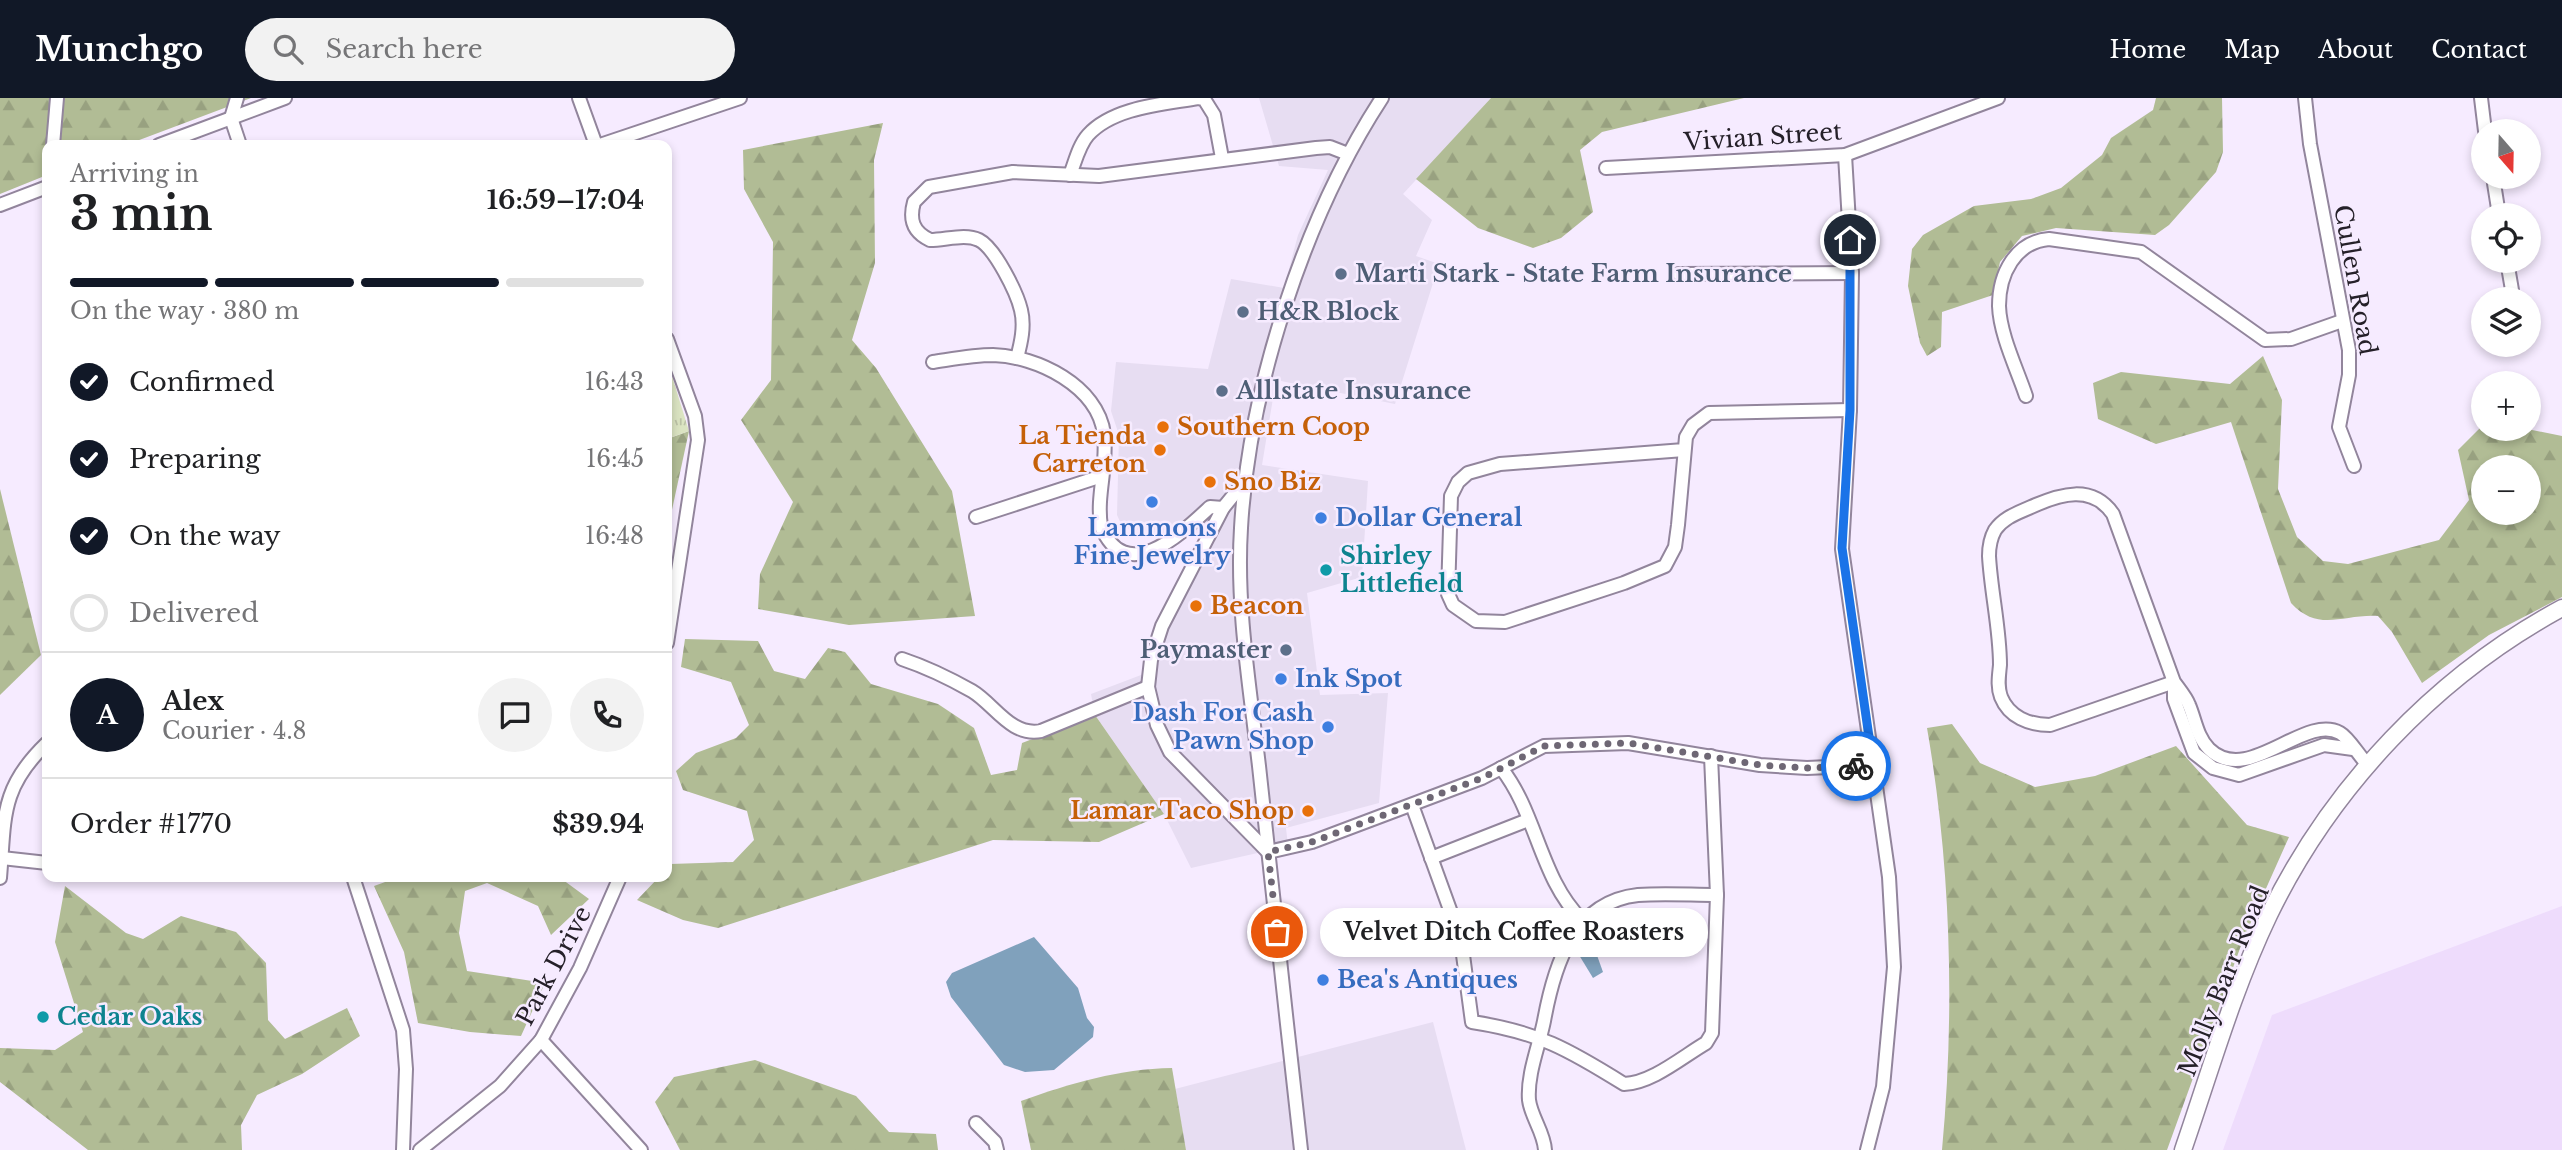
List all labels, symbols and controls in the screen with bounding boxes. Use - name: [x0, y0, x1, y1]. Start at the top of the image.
- search box: [245, 18, 735, 81]
- text: Munchgo: [35, 29, 203, 70]
- icon: search: [269, 30, 307, 68]
- text: Search here: [325, 33, 483, 65]
- text: Home: [2110, 35, 2186, 64]
- text: Map: [2224, 35, 2280, 64]
- text: About: [2318, 35, 2393, 64]
- text: Contact: [2431, 35, 2527, 64]
- street label: Vivian Street: [1682, 117, 1843, 157]
- north arrow: [2471, 119, 2541, 189]
- map controls: [2471, 119, 2541, 525]
- text: Arriving in: [70, 160, 199, 188]
- text: 16:59–17:04: [487, 184, 644, 216]
- text: 3 min: [70, 185, 212, 242]
- street label: Cullen Road: [2328, 203, 2383, 357]
- button: locate: [2471, 203, 2541, 273]
- pin: [1820, 210, 1880, 270]
- icon: home: [1831, 221, 1869, 259]
- place label: Marti Stark - State Farm Insurance: [1355, 259, 1792, 288]
- marker: Marti Stark - State Farm Insurance: [1333, 266, 1349, 282]
- button: layers: [2471, 287, 2541, 357]
- text: On the way · 380 m: [70, 297, 299, 325]
- place label: H&R Block: [1257, 297, 1400, 326]
- marker: H&R Block: [1235, 304, 1251, 320]
- icon: check: [70, 363, 108, 401]
- text: Confirmed: [129, 366, 274, 398]
- text: 16:43: [585, 368, 644, 396]
- button: +: [2471, 371, 2541, 441]
- place label: Alllstate Insurance: [1235, 376, 1471, 405]
- marker: Alllstate Insurance: [1214, 383, 1230, 399]
- place label: Southern Coop: [1177, 412, 1370, 441]
- marker: Southern Coop: [1155, 419, 1171, 435]
- place label: La Tienda Carreton: [1018, 421, 1147, 478]
- icon: check: [70, 440, 108, 478]
- marker: La Tienda Carreton: [1152, 442, 1168, 458]
- text: Preparing: [129, 443, 261, 475]
- text: 16:45: [586, 445, 644, 473]
- button: −: [2471, 455, 2541, 525]
- place label: Sno Biz: [1224, 467, 1321, 496]
- marker: Sno Biz: [1202, 474, 1218, 490]
- marker: Lammons Fine Jewelry: [1144, 494, 1160, 510]
- place label: Dollar General: [1335, 503, 1523, 532]
- marker: Dollar General: [1313, 510, 1329, 526]
- place label: Lammons Fine Jewelry: [1073, 513, 1231, 570]
- icon: check: [70, 517, 108, 555]
- text: On the way: [129, 520, 281, 552]
- text: 16:48: [585, 522, 644, 550]
- place label: Shirley Littlefield: [1340, 541, 1464, 598]
- marker: Shirley Littlefield: [1318, 562, 1334, 578]
- place label: Beacon: [1210, 591, 1304, 620]
- text: Delivered: [129, 597, 259, 629]
- marker: Beacon: [1188, 598, 1204, 614]
- place label: Paymaster: [1140, 635, 1272, 664]
- marker: Paymaster: [1278, 642, 1294, 658]
- place label: Ink Spot: [1295, 664, 1403, 693]
- marker: Ink Spot: [1273, 671, 1289, 687]
- button: chat: [478, 678, 552, 752]
- button: phone: [570, 678, 644, 752]
- text: Alex: [162, 685, 224, 717]
- place label: Dash For Cash Pawn Shop: [1132, 698, 1314, 755]
- text: A: [96, 699, 118, 731]
- text: Courier · 4.8: [162, 717, 307, 745]
- marker: Dash For Cash Pawn Shop: [1320, 719, 1336, 735]
- courier: [1821, 731, 1891, 801]
- icon: bike: [1837, 747, 1875, 785]
- place label: Lamar Taco Shop: [1070, 796, 1294, 825]
- marker: Lamar Taco Shop: [1300, 803, 1316, 819]
- text: Order #1770: [70, 808, 232, 840]
- text: $39.94: [552, 808, 644, 840]
- street label: Molly Barr Road: [2172, 881, 2275, 1080]
- street label: Park Drive: [510, 901, 597, 1030]
- pin: [1247, 902, 1307, 962]
- callout: Velvet Ditch Coffee Roasters: [1319, 908, 1708, 956]
- icon: bag: [1258, 913, 1296, 951]
- text: Velvet Ditch Coffee Roasters: [1344, 918, 1684, 946]
- place label: Bea's Antiques: [1337, 965, 1518, 994]
- marker: Bea's Antiques: [1315, 972, 1331, 988]
- place label: Cedar Oaks: [57, 1002, 203, 1031]
- marker: Cedar Oaks: [35, 1009, 51, 1025]

